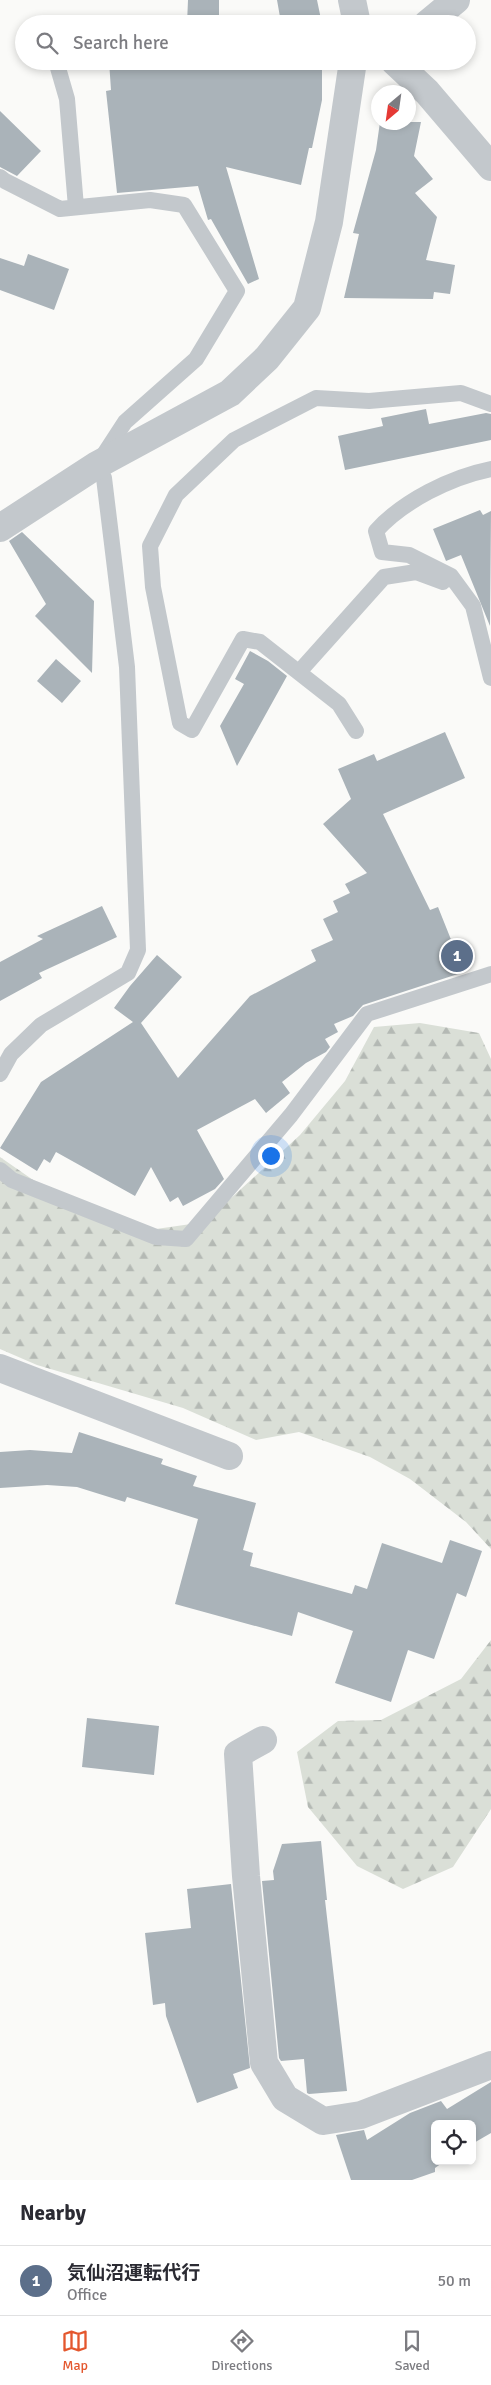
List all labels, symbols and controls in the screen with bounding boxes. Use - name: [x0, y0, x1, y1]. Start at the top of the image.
- search box: [15, 15, 476, 70]
- icon: search: [33, 29, 61, 57]
- text: Search here: [73, 31, 169, 55]
- north arrow: [371, 85, 416, 130]
- pin: 1: [441, 937, 473, 975]
- your location: [258, 1143, 284, 1169]
- map controls: [431, 2120, 476, 2165]
- button: locate: [431, 2120, 476, 2165]
- text: Nearby: [20, 2200, 86, 2226]
- text: 気仙沼運転代行: [67, 2261, 200, 2285]
- text: 1: [32, 2271, 40, 2291]
- text: 50 m: [437, 2271, 471, 2291]
- text: Office: [67, 2285, 107, 2305]
- tab: Map: [61, 2327, 89, 2374]
- tab: Directions: [211, 2327, 272, 2374]
- tab: Saved: [395, 2327, 430, 2374]

